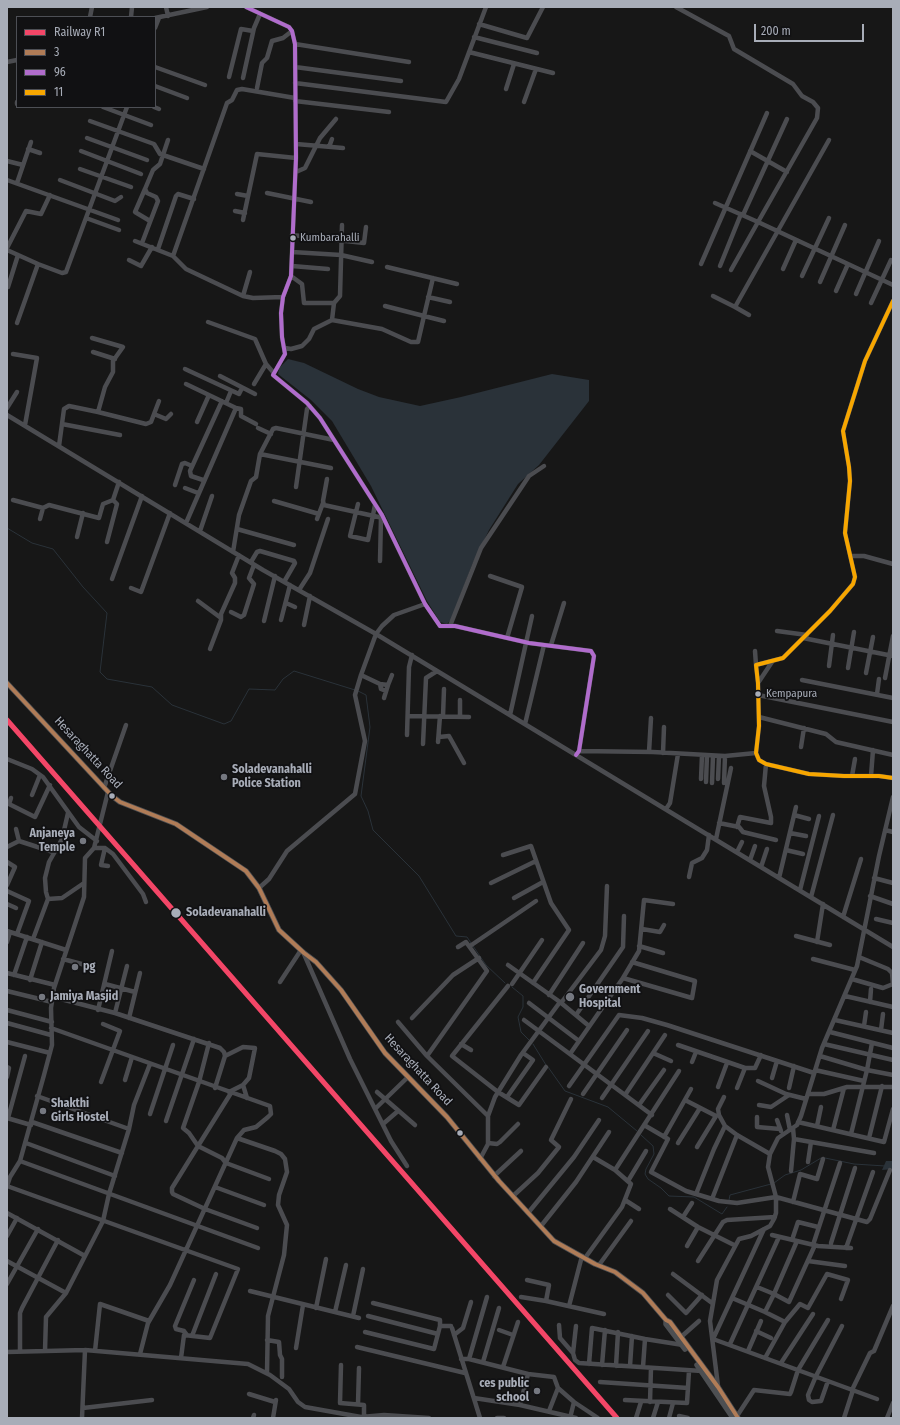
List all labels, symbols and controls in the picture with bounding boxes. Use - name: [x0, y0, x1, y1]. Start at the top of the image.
- legend: [16, 16, 156, 108]
- scale bar: [756, 16, 866, 42]
- text: 200 m: [761, 24, 791, 38]
- text: Railway R1: [54, 25, 105, 39]
- text: 3: [54, 45, 59, 59]
- text: 96: [54, 65, 66, 79]
- text: 11: [54, 85, 63, 99]
- place label: Kumbarahalli: [300, 231, 360, 245]
- marker: Kumbarahalli: [288, 233, 298, 243]
- place label: Kempapura: [766, 687, 817, 701]
- marker: Kempapura: [753, 689, 763, 699]
- street label: Hesaraghatta Road: [51, 714, 125, 792]
- place label: Soladevanahalli Police Station: [232, 763, 312, 791]
- marker: Soladevanahalli Police Station: [219, 772, 229, 782]
- unlabelled marker: [107, 791, 117, 801]
- place label: Anjaneya Temple: [29, 827, 75, 855]
- marker: Anjaneya Temple: [78, 836, 88, 846]
- marker: Soladevanahalli: [169, 906, 183, 920]
- place label: Soladevanahalli: [186, 906, 266, 920]
- place label: pg: [83, 960, 95, 974]
- marker: pg: [70, 962, 80, 972]
- place label: Government Hospital: [579, 983, 640, 1011]
- place label: Jamiya Masjid: [50, 990, 118, 1004]
- marker: Government Hospital: [564, 991, 576, 1003]
- marker: Jamiya Masjid: [37, 992, 47, 1002]
- street label: Hesaraghatta Road: [381, 1031, 455, 1109]
- place label: Shakthi Girls Hostel: [51, 1097, 109, 1125]
- marker: Shakthi Girls Hostel: [38, 1106, 48, 1116]
- unlabelled marker: [455, 1128, 465, 1138]
- place label: ces public school: [479, 1377, 529, 1405]
- marker: ces public school: [532, 1386, 542, 1396]

